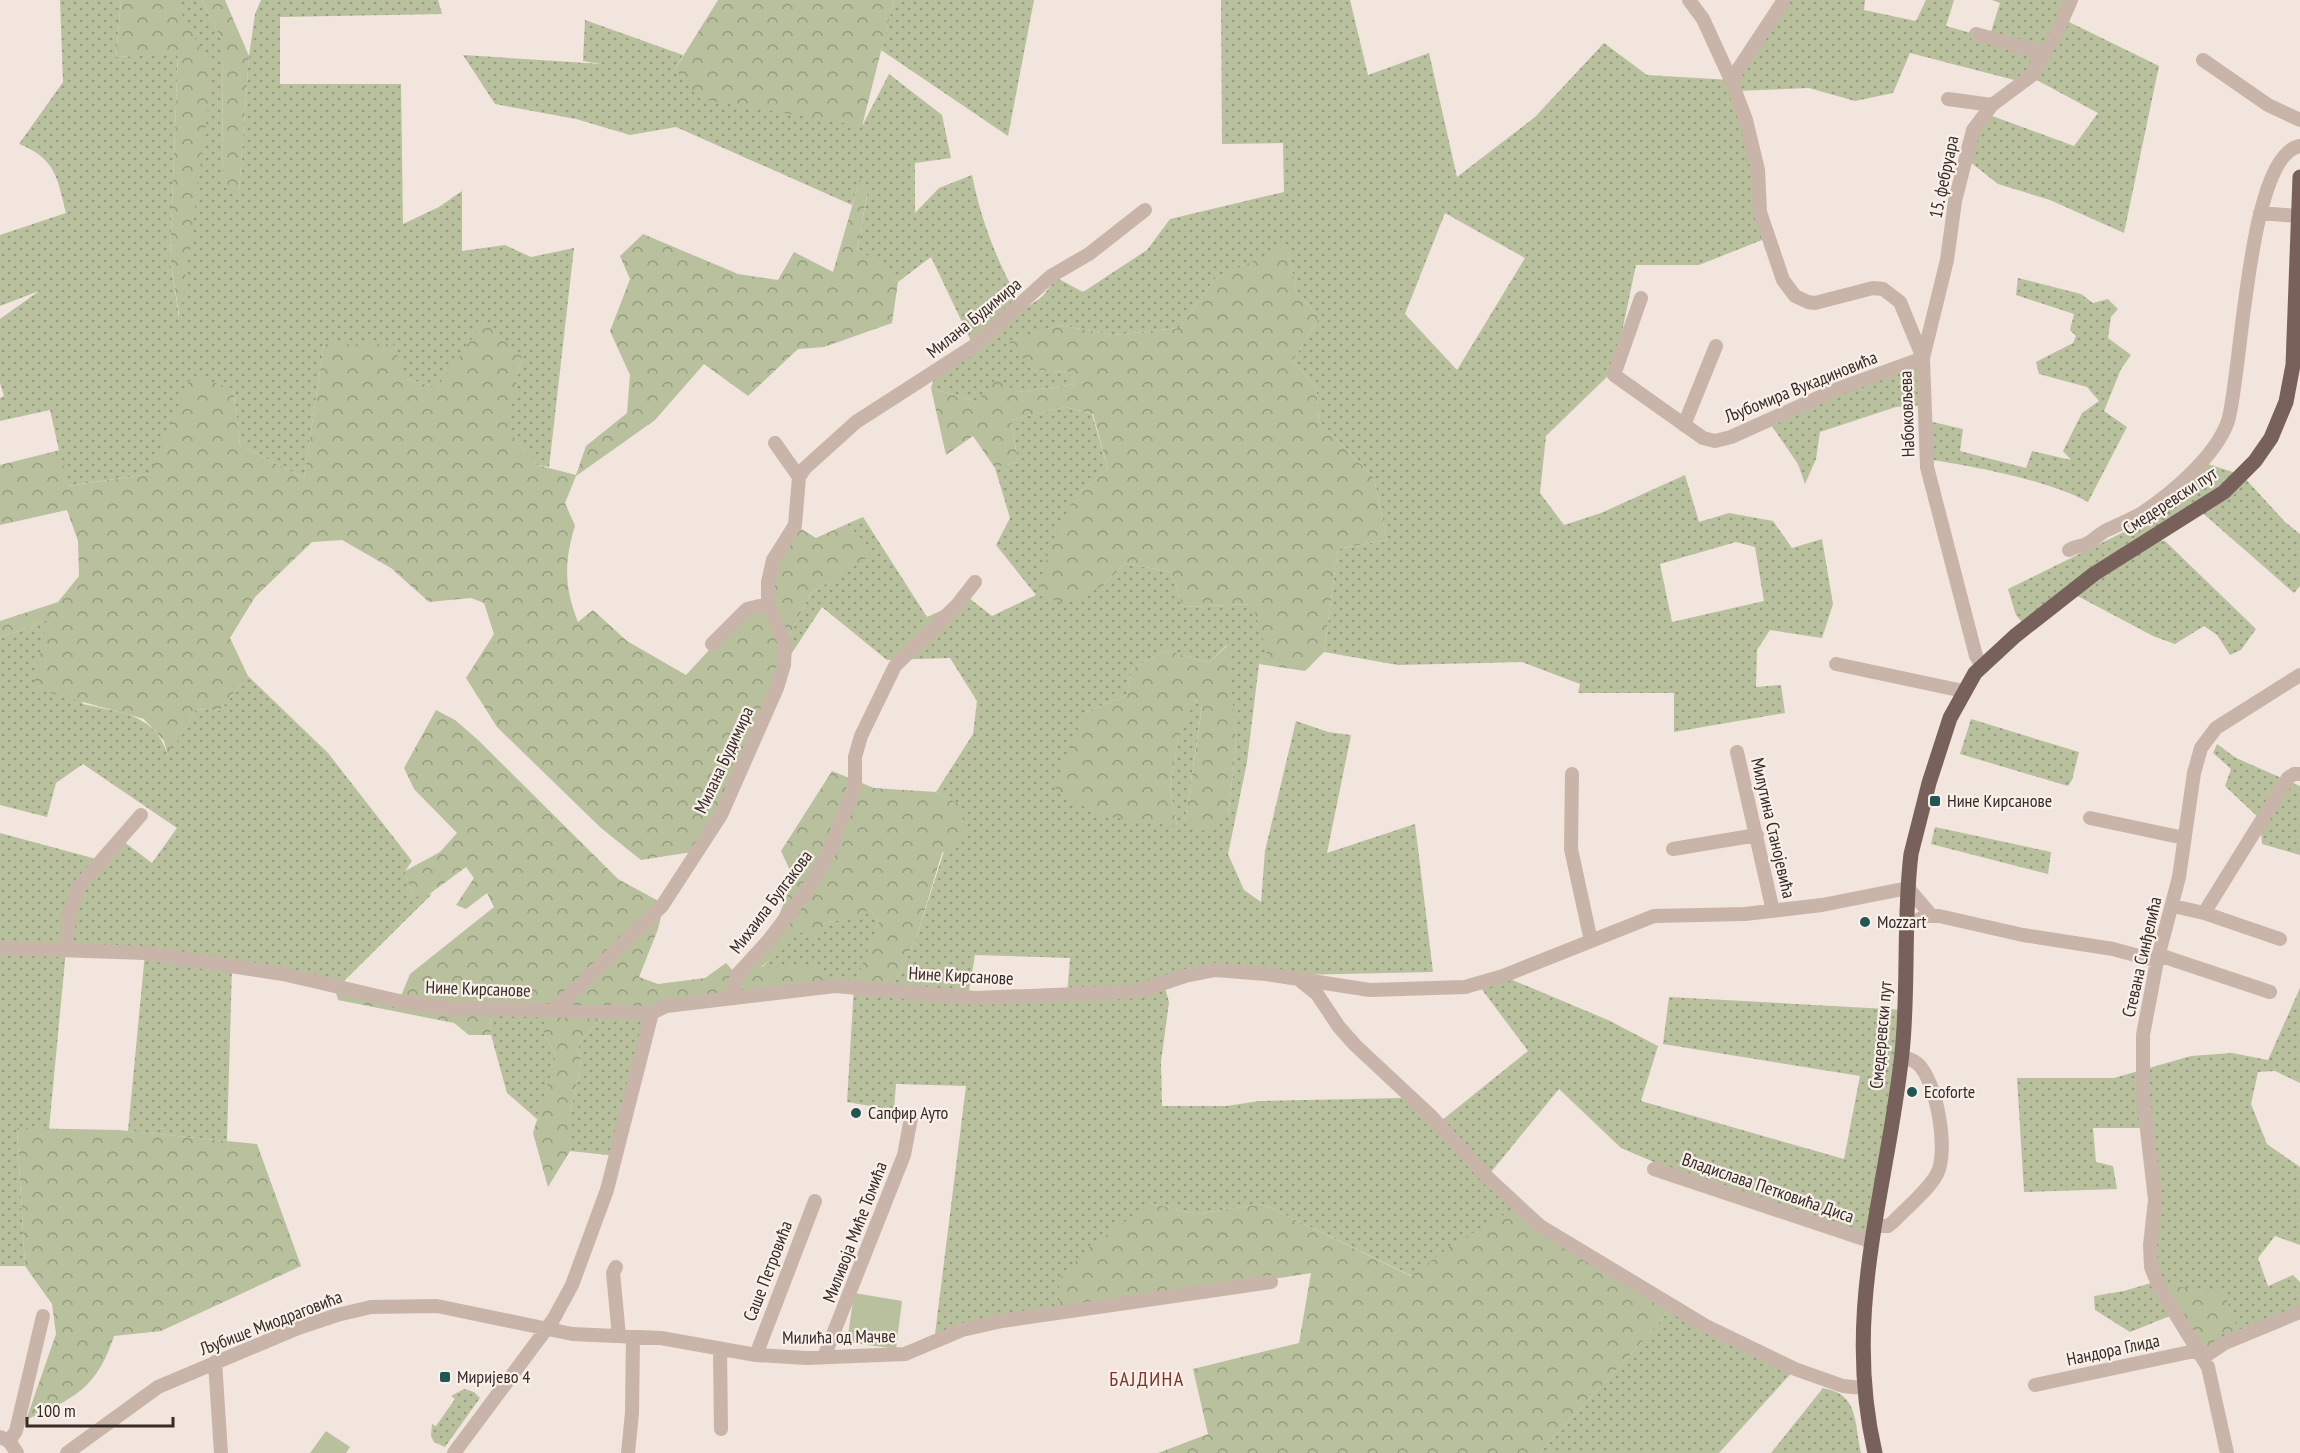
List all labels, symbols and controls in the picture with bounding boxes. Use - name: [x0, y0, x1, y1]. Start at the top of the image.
- street label: 15. фебруара: [1924, 134, 1963, 220]
- street label: Милана Будимира: [922, 272, 1026, 363]
- street label: Љубомира Вукадиновића: [1720, 345, 1881, 428]
- street label: Набоковљева: [1893, 370, 1920, 458]
- street label: Смедеревски пут: [2118, 461, 2222, 540]
- street label: Милана Будимира: [689, 703, 758, 817]
- street label: Милутина Станојевића: [1746, 755, 1801, 900]
- place label: Нине Кирсанове: [1947, 789, 2052, 812]
- marker: Нине Кирсанове: [1928, 794, 1942, 808]
- street label: Михаила Булгакова: [724, 845, 817, 958]
- street label: Стевана Синђелића: [2116, 894, 2167, 1019]
- place label: Mozzart: [1877, 910, 1927, 933]
- marker: Mozzart: [1858, 915, 1872, 929]
- street label: Нине Кирсанове: [908, 961, 1014, 990]
- street label: Нине Кирсанове: [425, 975, 531, 1002]
- street label: Смедеревски пут: [1864, 980, 1897, 1090]
- place label: Ecoforte: [1924, 1080, 1975, 1103]
- marker: Ecoforte: [1905, 1085, 1919, 1099]
- place label: Сапфир Ауто: [868, 1101, 949, 1124]
- marker: Сапфир Ауто: [849, 1106, 863, 1120]
- street label: Владислава Петковића Диса: [1679, 1147, 1857, 1228]
- street label: Миливоја Миће Томића: [817, 1158, 892, 1306]
- street label: Саше Петровића: [738, 1217, 797, 1324]
- street label: Љубише Миодраговића: [195, 1285, 345, 1361]
- street label: Милића од Мачве: [782, 1324, 896, 1349]
- street label: Нандора Глида: [2064, 1328, 2161, 1371]
- place label: Миријево 4: [457, 1365, 530, 1388]
- district label: БАЈДИНА: [1109, 1366, 1185, 1392]
- marker: Миријево 4: [438, 1370, 452, 1384]
- scale bar: [27, 1390, 172, 1428]
- text: 100 m: [36, 1399, 76, 1422]

